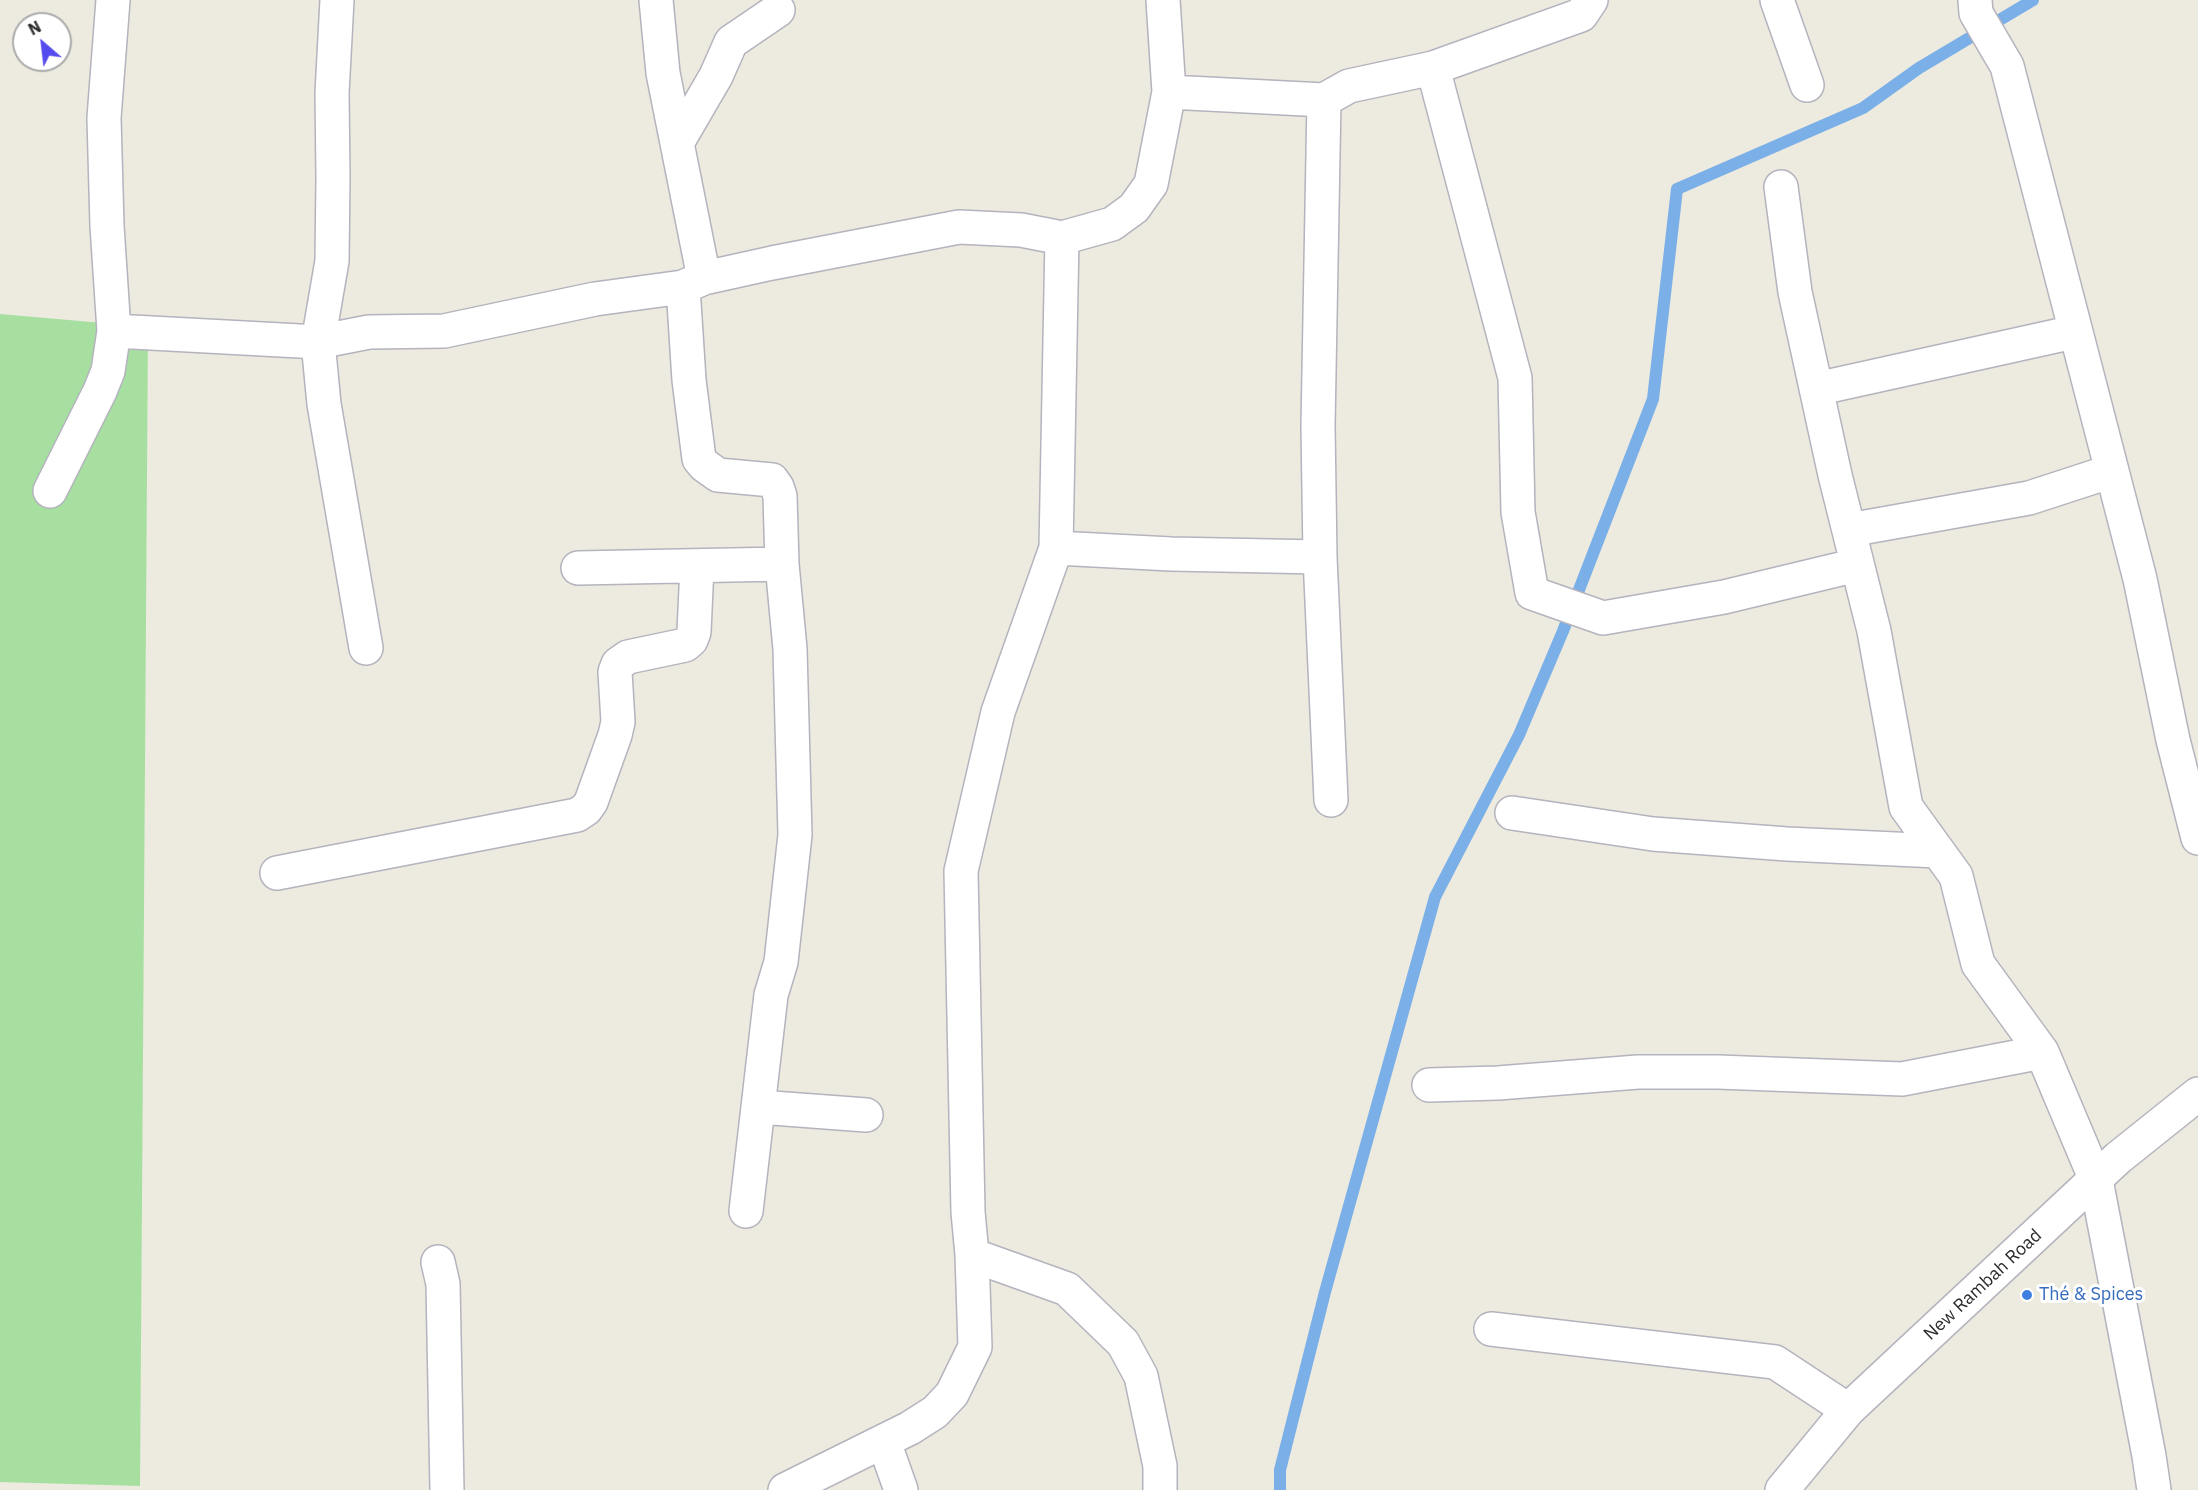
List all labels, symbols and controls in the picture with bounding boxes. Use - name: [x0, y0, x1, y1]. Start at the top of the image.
- north arrow: [12, 12, 72, 72]
- text: N: [25, 16, 44, 39]
- street label: New Rambah Road: [1920, 1225, 2046, 1345]
- place label: Thé & Spices: [2039, 1284, 2143, 1306]
- marker: Thé & Spices: [2020, 1288, 2034, 1302]

